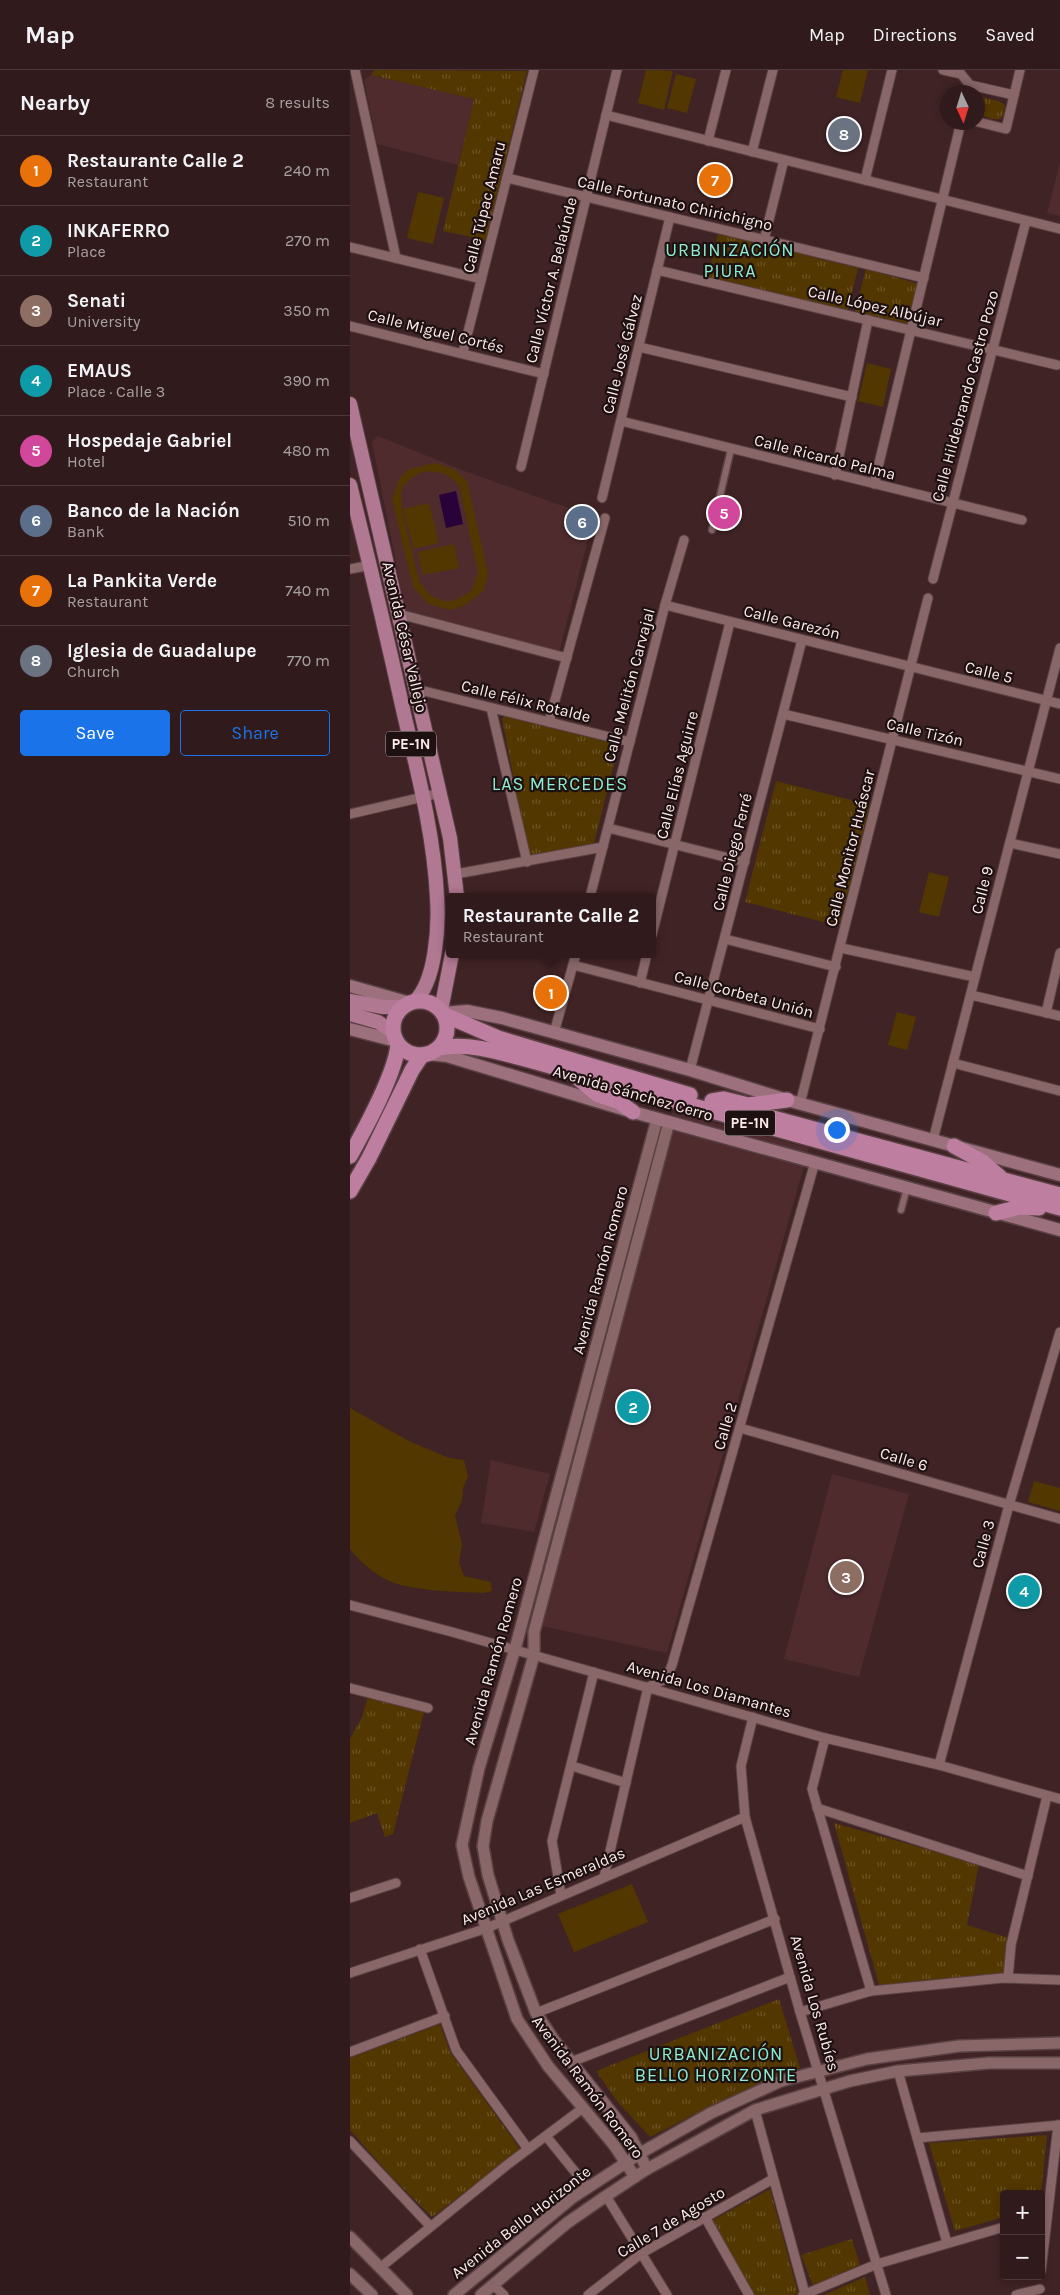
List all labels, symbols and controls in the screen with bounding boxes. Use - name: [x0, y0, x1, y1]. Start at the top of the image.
- text: Map: [25, 21, 75, 49]
- text: Map: [809, 24, 845, 46]
- text: Directions: [873, 24, 957, 46]
- text: Saved: [985, 24, 1035, 46]
- north arrow: [940, 85, 985, 130]
- text: Nearby: [20, 91, 90, 115]
- text: 8 results: [265, 93, 330, 112]
- pin: 8: [828, 115, 860, 153]
- street label: Calle Túpac Amaru: [458, 139, 510, 275]
- text: Restaurante Calle 2: [67, 150, 244, 172]
- text: 1: [33, 161, 39, 180]
- text: 240 m: [284, 161, 330, 180]
- pin: 7: [699, 161, 731, 199]
- street label: Calle Fortunato Chirichigno: [576, 171, 774, 235]
- text: Restaurant: [67, 172, 148, 191]
- street label: Calle Víctor A. Belaúnde: [521, 195, 581, 365]
- text: INKAFERRO: [67, 220, 170, 242]
- text: 2: [31, 231, 41, 250]
- text: 270 m: [285, 231, 330, 250]
- district label: URBINIZACIÓN PIURA: [665, 238, 795, 282]
- text: Place: [67, 242, 106, 261]
- street label: Calle López Albújar: [806, 281, 944, 331]
- street label: Calle Hildebrando Castro Pozo: [928, 288, 1002, 504]
- text: Senati: [67, 290, 126, 312]
- street label: Calle José Gálvez: [598, 292, 646, 416]
- text: 3: [31, 301, 41, 320]
- text: 350 m: [283, 301, 330, 320]
- street label: Calle Miguel Cortés: [366, 305, 506, 357]
- text: University: [67, 312, 141, 331]
- text: EMAUS: [67, 360, 132, 382]
- text: 4: [31, 371, 41, 390]
- text: 390 m: [283, 371, 330, 390]
- text: Place · Calle 3: [67, 382, 165, 401]
- text: Hospedaje Gabriel: [67, 430, 232, 452]
- street label: Calle Ricardo Palma: [752, 430, 898, 484]
- text: 5: [31, 441, 41, 460]
- text: 480 m: [283, 441, 330, 460]
- text: Hotel: [67, 452, 105, 471]
- pin: 5: [708, 494, 740, 532]
- text: Banco de la Nación: [67, 500, 240, 522]
- pin: 6: [566, 503, 598, 541]
- text: 6: [31, 511, 41, 530]
- text: 510 m: [287, 511, 330, 530]
- text: Bank: [67, 522, 104, 541]
- street label: Avenida César Vallejo: [378, 560, 432, 714]
- text: La Pankita Verde: [67, 570, 217, 592]
- text: 7: [32, 581, 40, 600]
- text: 740 m: [285, 581, 330, 600]
- text: Restaurant: [67, 592, 148, 611]
- street label: Calle Garezón: [742, 601, 842, 643]
- street label: Calle Melitón Carvajal: [599, 606, 659, 764]
- text: Iglesia de Guadalupe: [67, 640, 256, 662]
- text: 8: [31, 651, 41, 670]
- text: 770 m: [287, 651, 330, 670]
- street label: Calle 5: [963, 657, 1015, 687]
- text: Church: [67, 662, 120, 681]
- street label: Calle Félix Rotalde: [459, 676, 593, 726]
- street label: Calle Elías Aguirre: [652, 709, 702, 841]
- button: Save: [20, 710, 170, 756]
- button: Share: [180, 710, 330, 756]
- street label: Calle Tizón: [885, 714, 965, 750]
- road number: PE-1N: [386, 732, 436, 756]
- street label: Calle Monitor Huáscar: [821, 767, 879, 928]
- district label: LAS MERCEDES: [492, 773, 628, 795]
- street label: Calle Diego Ferré: [708, 791, 756, 913]
- street label: Calle 9: [967, 864, 997, 916]
- popup: [446, 893, 656, 958]
- text: Restaurante Calle 2: [463, 905, 639, 927]
- text: Restaurant: [463, 927, 544, 946]
- street label: Calle Corbeta Unión: [672, 966, 816, 1022]
- pin: 1: [535, 974, 567, 1012]
- street label: Avenida Sánchez Cerro: [551, 1061, 715, 1125]
- road number: PE-1N: [725, 1110, 775, 1136]
- your location: [824, 1117, 850, 1143]
- street label: Avenida Ramón Romero: [568, 1184, 632, 1356]
- pin: 2: [617, 1388, 649, 1426]
- street label: Calle 2: [709, 1400, 741, 1452]
- street label: Calle 6: [878, 1443, 930, 1475]
- street label: Calle 3: [967, 1518, 999, 1570]
- pin: 3: [830, 1558, 862, 1596]
- pin: 4: [1008, 1572, 1040, 1610]
- street label: Avenida Ramón Romero: [460, 1575, 526, 1747]
- street label: Avenida Los Diamantes: [625, 1656, 793, 1722]
- street label: Avenida Las Esmeraldas: [458, 1843, 628, 1929]
- street label: Avenida Los Rubíes: [787, 1933, 843, 2073]
- street label: Avenida Ramón Romero: [528, 2012, 648, 2162]
- district label: URBANIZACIÓN BELLO HORIZONTE: [635, 2042, 797, 2086]
- street label: Avenida Bello Horizonte: [448, 2162, 594, 2282]
- street label: Calle 7 de Agosto: [614, 2182, 728, 2262]
- map controls: [1000, 2190, 1045, 2280]
- button: +: [1000, 2190, 1045, 2235]
- button: −: [1000, 2235, 1045, 2280]

